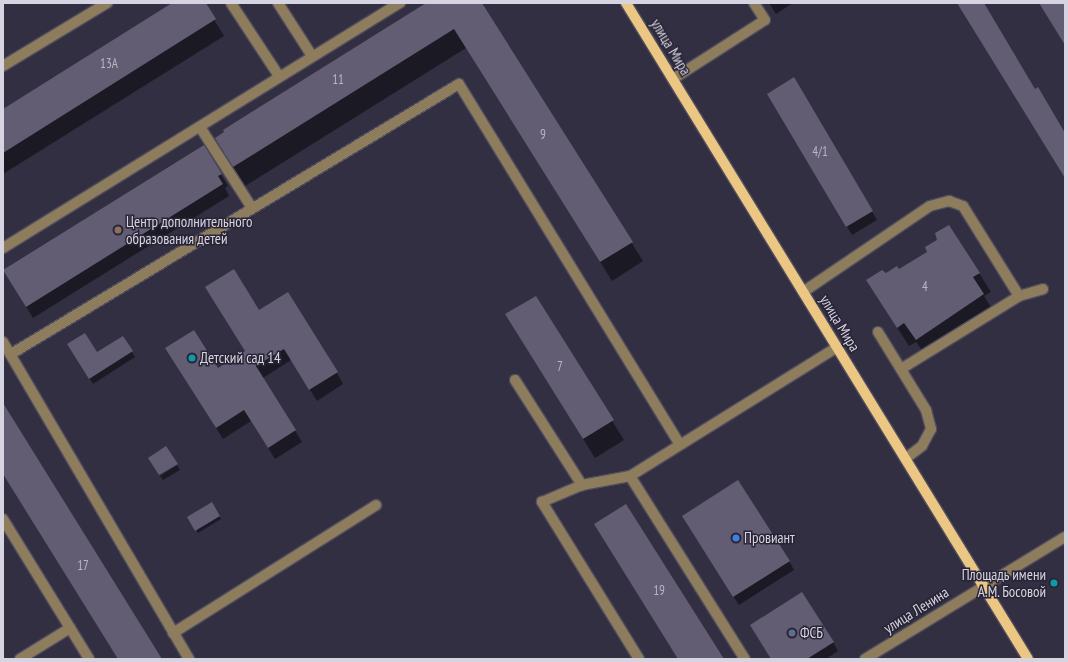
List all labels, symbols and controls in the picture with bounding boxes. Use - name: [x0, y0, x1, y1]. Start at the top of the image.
- street label: улица Мира: [647, 16, 695, 78]
- house number: 13А: [100, 56, 118, 72]
- house number: 11: [332, 72, 344, 88]
- house number: 9: [540, 127, 546, 143]
- house number: 4/1: [812, 144, 828, 160]
- place label: Центр дополнительного образования детей: [126, 212, 252, 247]
- marker: Центр дополнительного образования детей: [113, 225, 123, 235]
- house number: 4: [922, 279, 928, 295]
- street label: улица Мира: [816, 292, 864, 354]
- place label: Детский сад 14: [200, 349, 281, 367]
- marker: Детский сад 14: [187, 353, 197, 363]
- house number: 7: [557, 359, 563, 375]
- place label: Провиант: [744, 529, 795, 547]
- marker: Провиант: [731, 533, 741, 543]
- house number: 17: [77, 558, 89, 574]
- place label: Площадь имени А.М. Босовой: [961, 565, 1046, 600]
- marker: Площадь имени А.М. Босовой: [1049, 578, 1059, 588]
- house number: 19: [653, 583, 665, 599]
- street label: улица Ленина: [880, 583, 952, 637]
- place label: ФСБ: [800, 624, 823, 642]
- marker: ФСБ: [787, 628, 797, 638]

